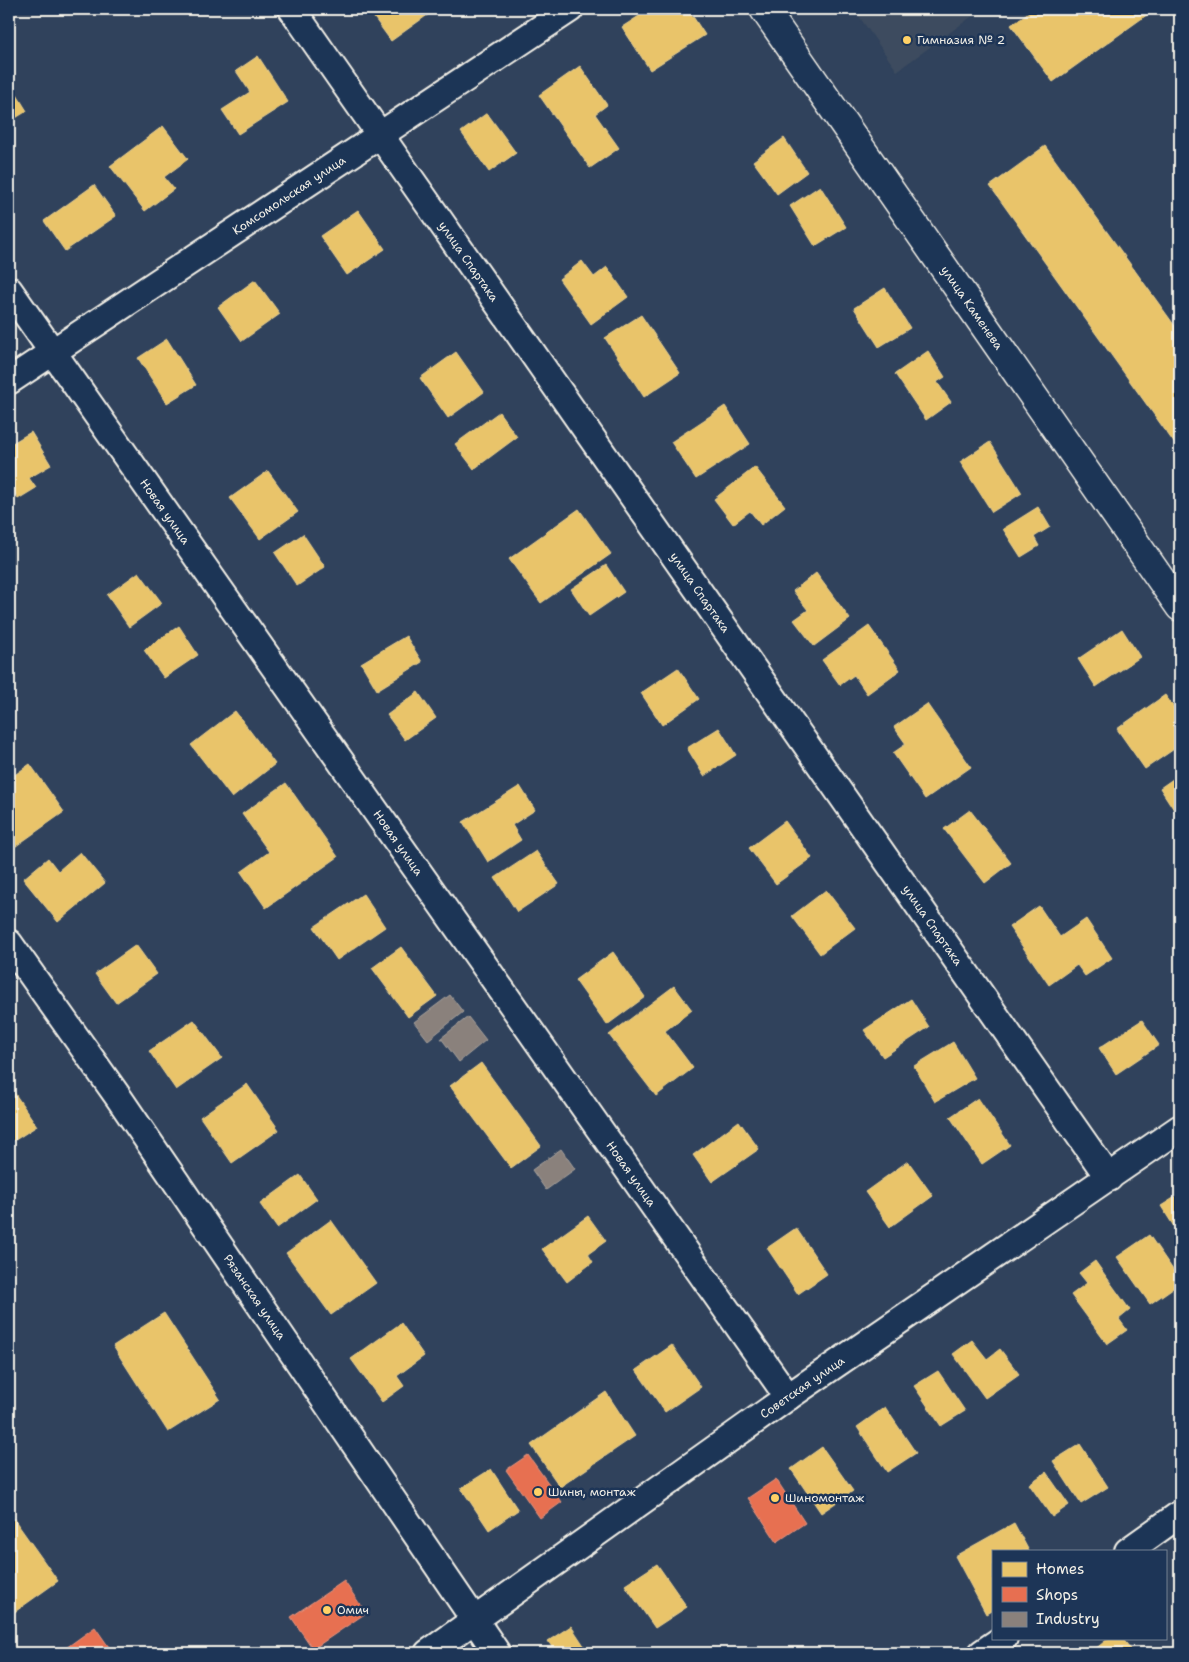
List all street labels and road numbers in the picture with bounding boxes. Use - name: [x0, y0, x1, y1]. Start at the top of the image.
- street label: Комсомольская улица: [229, 152, 349, 239]
- street label: улица Спартака: [435, 218, 502, 305]
- street label: улица Каменева: [937, 263, 1007, 353]
- street label: Новая улица: [136, 476, 194, 548]
- street label: улица Спартака: [666, 549, 734, 636]
- street label: Новая улица: [369, 807, 427, 879]
- street label: улица Спартака: [899, 882, 966, 969]
- street label: Новая улица: [602, 1138, 660, 1210]
- street label: Рязанская улица: [220, 1251, 290, 1343]
- street label: Советская улица: [757, 1352, 848, 1422]

